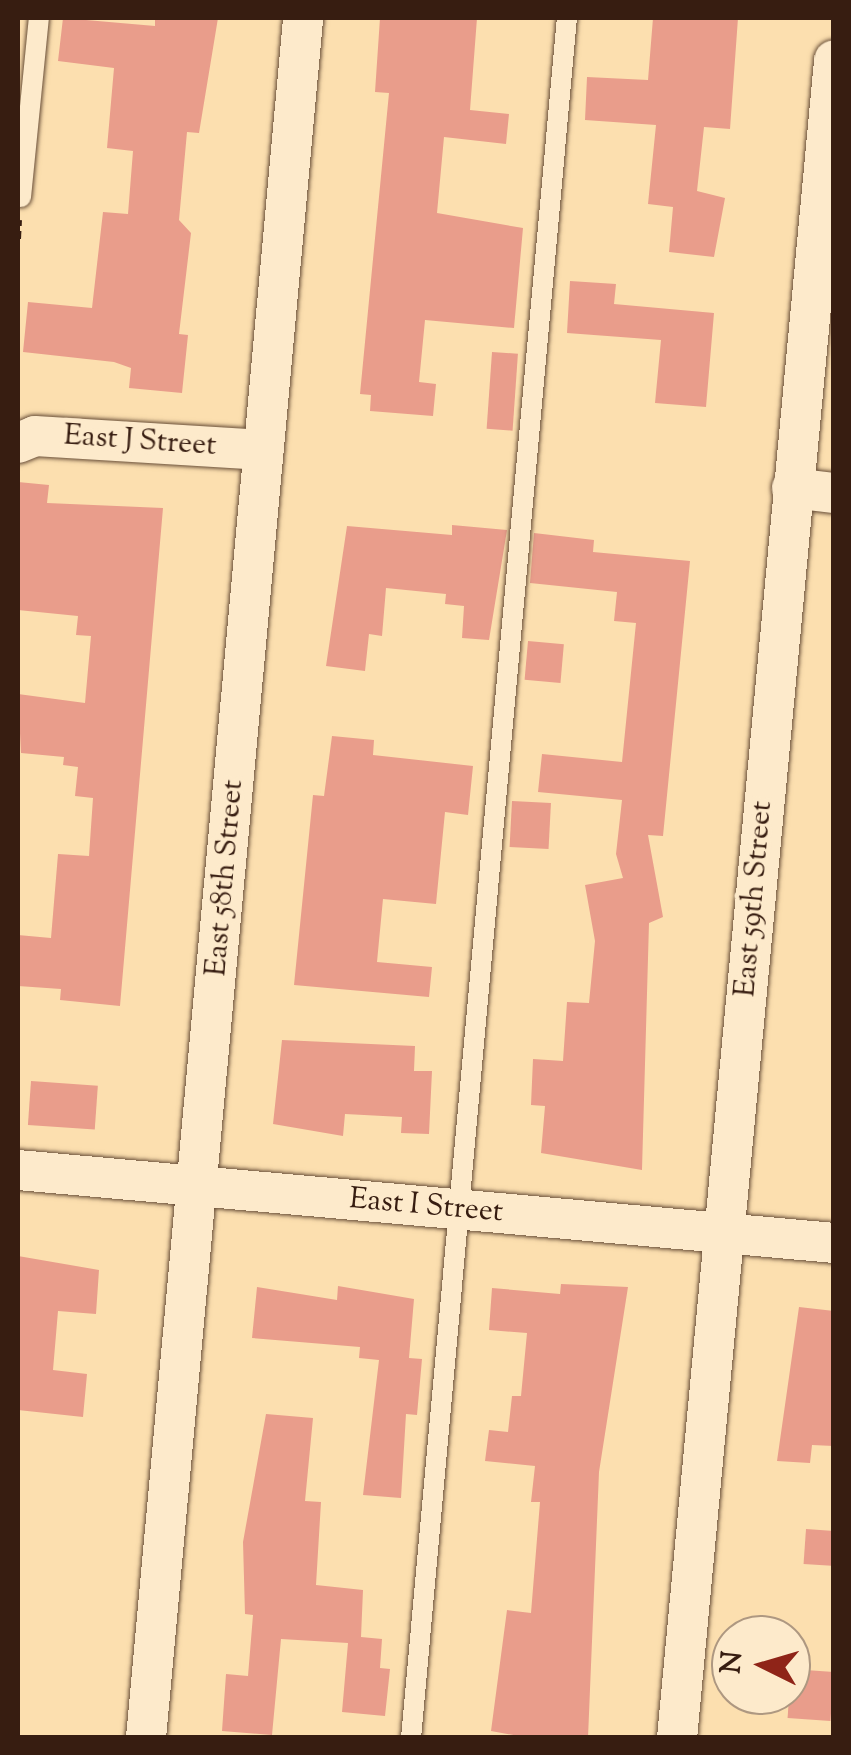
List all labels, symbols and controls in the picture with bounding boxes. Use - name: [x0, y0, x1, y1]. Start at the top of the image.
- street label: East J Street: [62, 419, 218, 465]
- street label: East 58th Street: [199, 778, 253, 978]
- street label: East 59th Street: [728, 799, 782, 999]
- street label: East I Street: [348, 1182, 504, 1232]
- north arrow: [711, 1615, 811, 1715]
- text: N: [712, 1650, 754, 1675]

